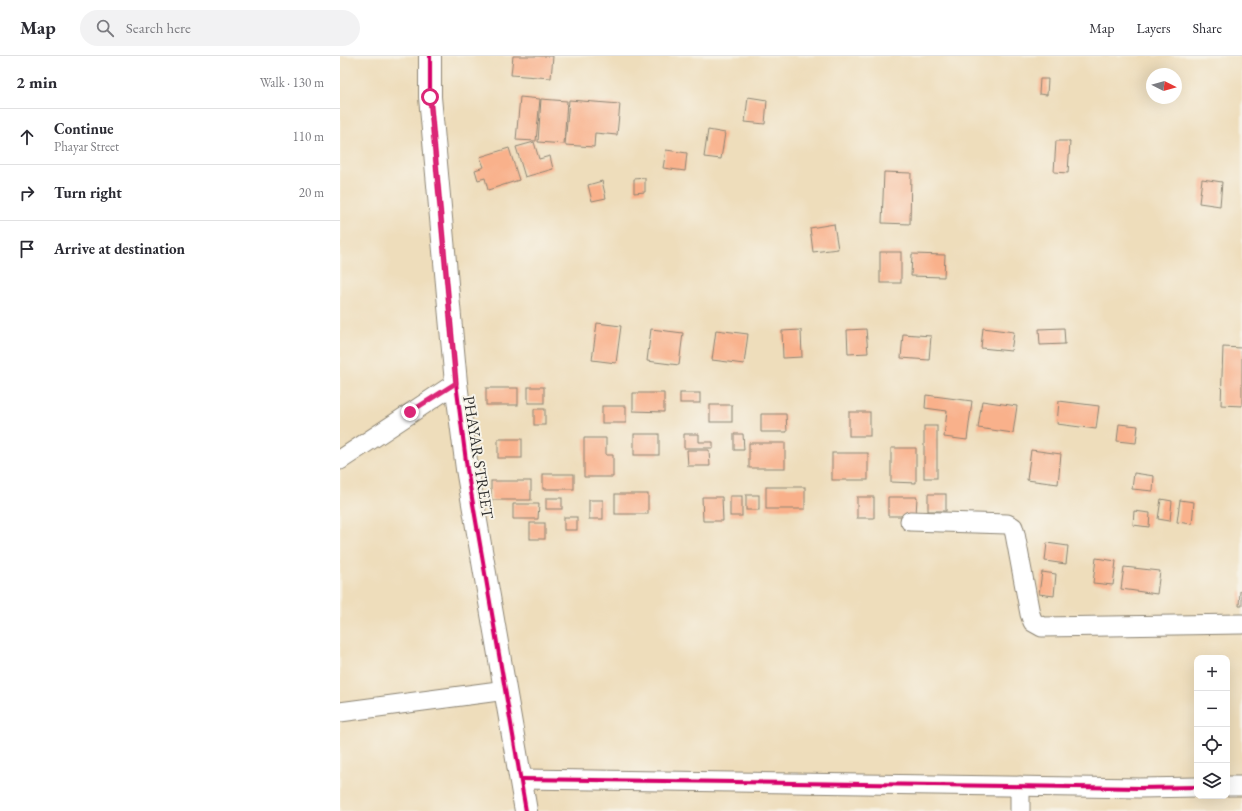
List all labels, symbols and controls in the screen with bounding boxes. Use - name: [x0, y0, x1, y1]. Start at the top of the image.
- search box: [80, 10, 360, 46]
- text: Map: [20, 15, 56, 40]
- icon: search: [94, 17, 116, 39]
- text: Search here: [126, 18, 191, 37]
- text: Map: [1089, 19, 1114, 37]
- text: Layers: [1136, 19, 1171, 37]
- text: Share: [1193, 19, 1222, 37]
- north arrow: [1146, 68, 1182, 104]
- text: 2 min: [16, 71, 57, 93]
- text: Walk · 130 m: [260, 74, 324, 91]
- route start: [421, 88, 439, 106]
- text: Continue: [54, 119, 114, 138]
- icon: ahead: [16, 126, 38, 148]
- text: 110 m: [293, 128, 324, 145]
- text: Phayar Street: [54, 138, 119, 155]
- icon: right: [16, 182, 38, 204]
- text: Turn right: [54, 183, 122, 202]
- text: 20 m: [299, 184, 324, 201]
- icon: arrive: [16, 238, 38, 260]
- text: Arrive at destination: [54, 239, 185, 258]
- street label: PHAYAR STREET: [458, 394, 499, 520]
- route end: [401, 403, 419, 421]
- map controls: [1194, 655, 1230, 799]
- button: +: [1194, 655, 1230, 691]
- button: −: [1194, 691, 1230, 727]
- button: locate: [1194, 727, 1230, 763]
- button: layers: [1194, 763, 1230, 799]

